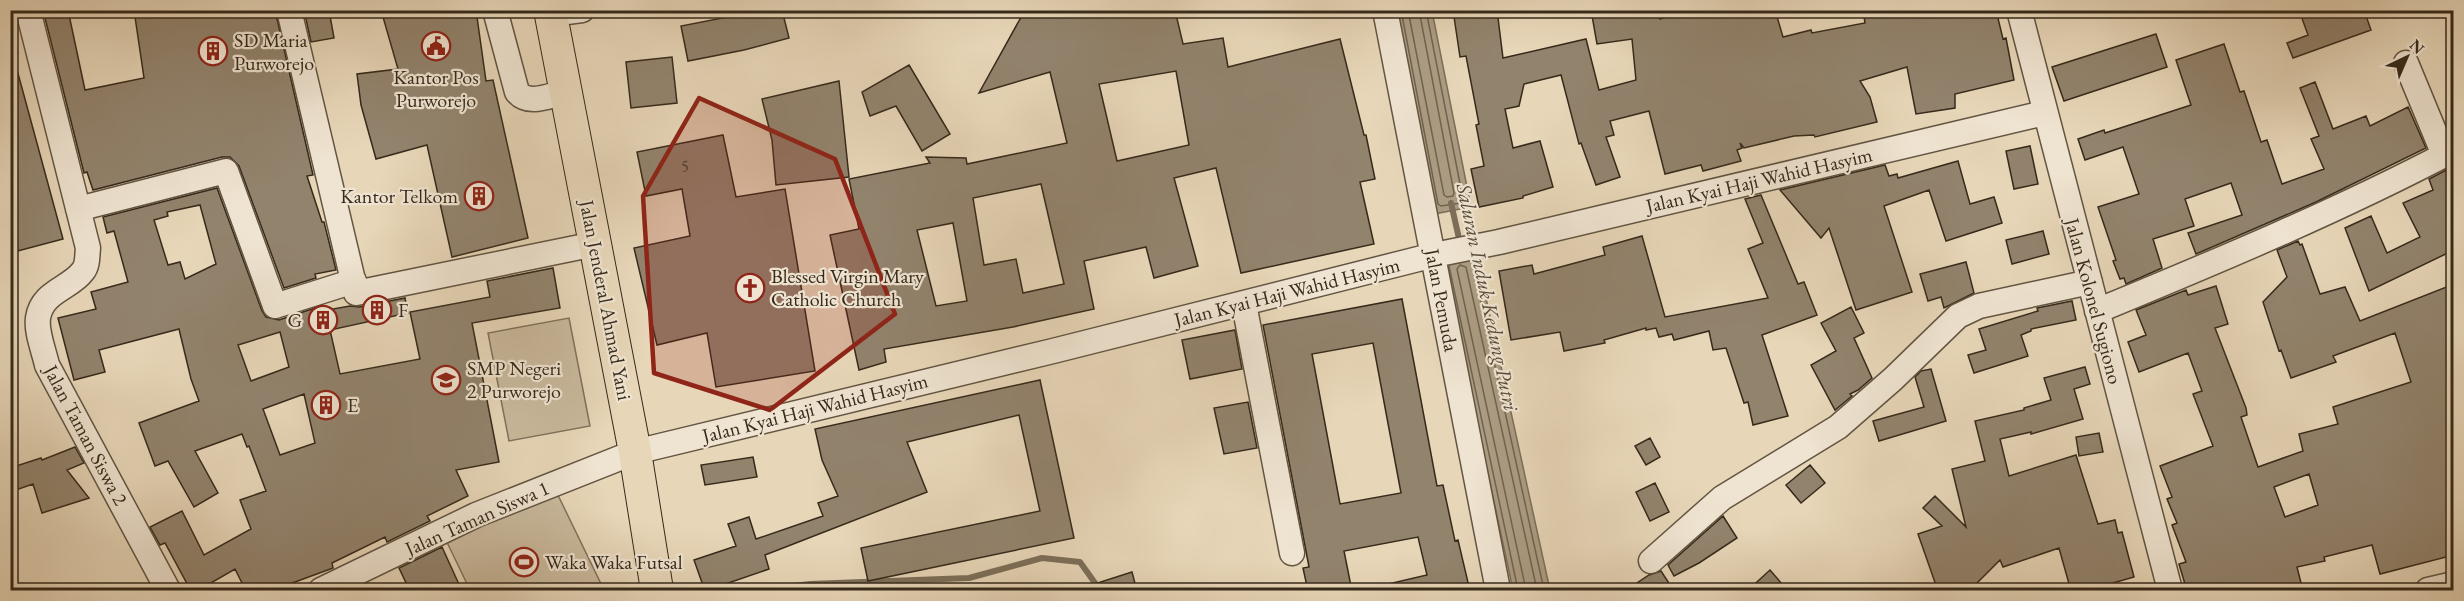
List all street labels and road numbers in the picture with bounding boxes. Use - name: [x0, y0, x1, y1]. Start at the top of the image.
- street label: Jalan Kyai Haji Wahid Hasyim: [1641, 141, 1875, 219]
- street label: Jalan Jenderal Ahmad Yani: [573, 196, 638, 402]
- street label: Jalan Kolonel Sugiono: [2059, 213, 2129, 387]
- street label: Jalan Pemuda: [1419, 244, 1465, 354]
- street label: Jalan Kyai Haji Wahid Hasyim: [1169, 251, 1403, 333]
- street label: Jalan Taman Siswa 2: [37, 359, 134, 510]
- street label: Jalan Kyai Haji Wahid Hasyim: [697, 367, 931, 449]
- street label: Jalan Taman Siswa 1: [399, 475, 553, 562]

